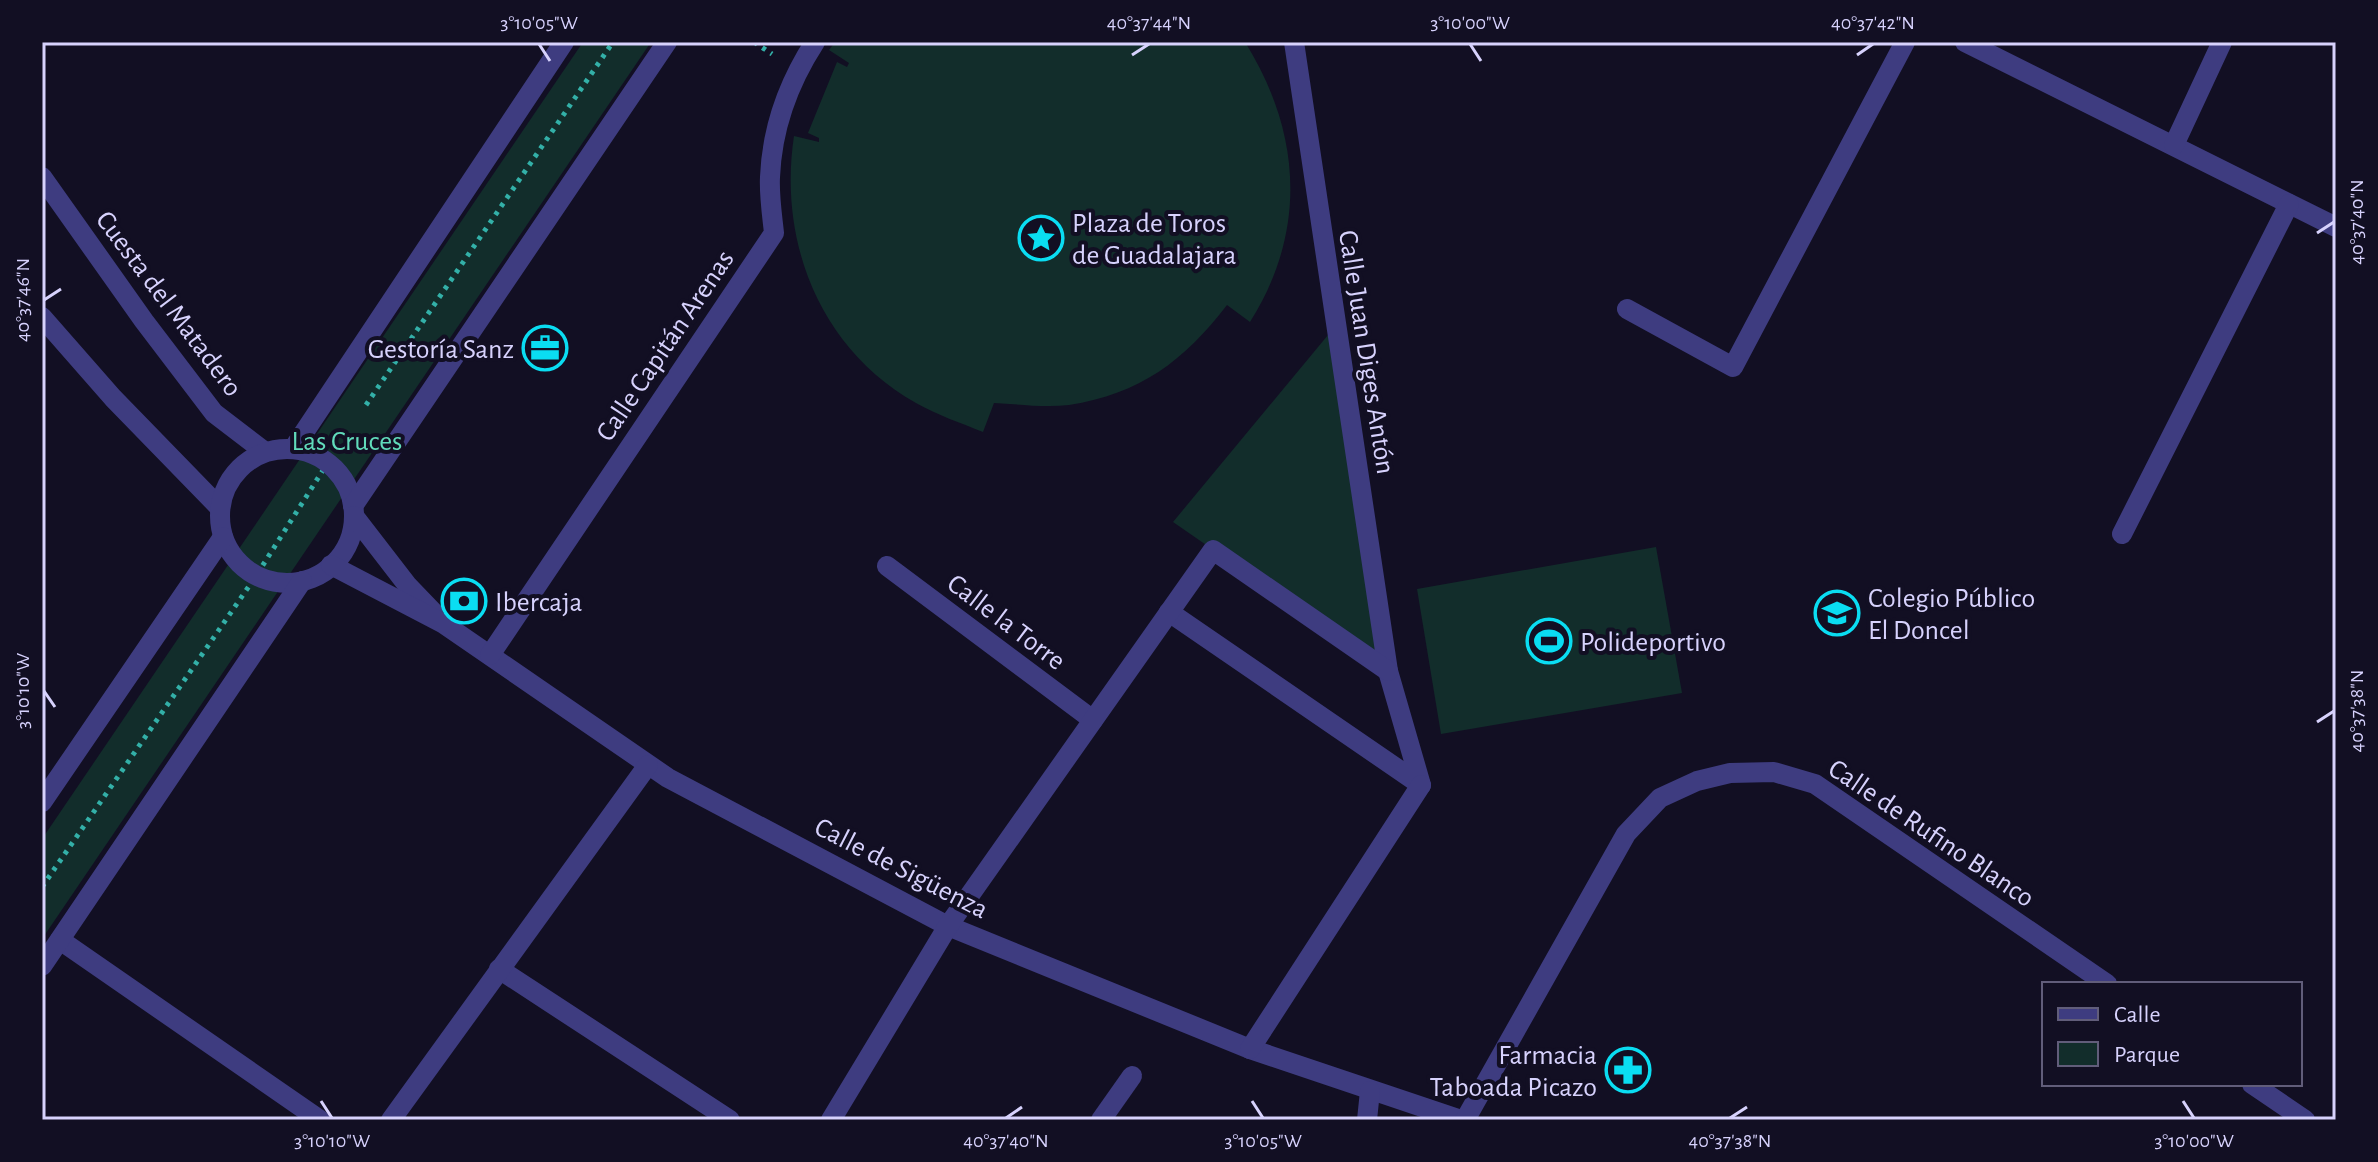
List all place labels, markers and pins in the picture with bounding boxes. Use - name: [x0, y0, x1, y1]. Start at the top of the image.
- place label: Plaza de Toros de Guadalajara: [1072, 210, 1237, 270]
- place icon: Plaza de Toros de Guadalajara: [1017, 214, 1065, 262]
- office icon: Gestoría Sanz: [521, 324, 569, 372]
- place label: Gestoría Sanz: [368, 336, 514, 364]
- bank icon: Ibercaja: [440, 577, 488, 625]
- place label: Colegio Público El Doncel: [1868, 585, 2035, 645]
- place label: Ibercaja: [495, 589, 583, 617]
- school or university icon: Colegio Público El Doncel: [1813, 589, 1861, 637]
- sports icon: Polideportivo: [1525, 617, 1573, 665]
- place label: Polideportivo: [1580, 629, 1726, 657]
- place label: Farmacia Taboada Picazo: [1429, 1042, 1597, 1102]
- pharmacy icon: Farmacia Taboada Picazo: [1604, 1046, 1652, 1094]

